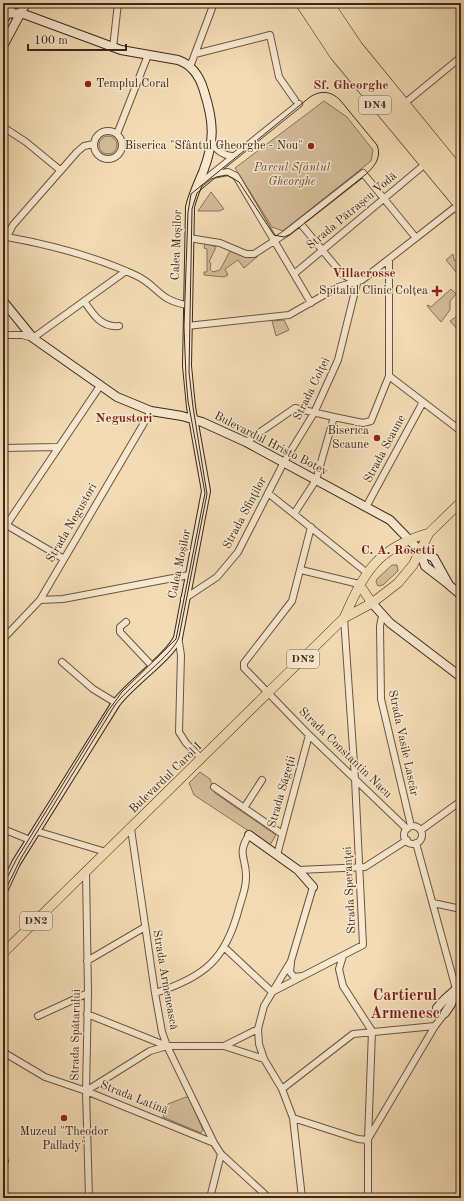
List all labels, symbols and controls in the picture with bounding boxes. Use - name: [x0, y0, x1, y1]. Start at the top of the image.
- scale bar: [28, 26, 126, 52]
- text: 100 m: [34, 35, 68, 47]
- place label: Templul Coral: [96, 78, 169, 90]
- marker: Templul Coral: [83, 79, 93, 89]
- district label: Sf. Gheorghe: [313, 79, 389, 92]
- road number: DN4: [359, 96, 391, 114]
- place label: Biserica "Sfântul Gheorghe - Nou": [125, 140, 303, 152]
- marker: Biserica "Sfântul Gheorghe - Nou": [306, 141, 316, 151]
- park label: Parcul Sfântul Gheorghe: [253, 162, 331, 188]
- street label: Strada Pătrașcu Vodă: [305, 170, 399, 252]
- street label: Calea Moșilor: [170, 209, 184, 280]
- district label: Villacrosse: [332, 267, 396, 280]
- place label: Spitalul Clinic Colțea: [319, 285, 428, 297]
- marker: Spitalul Clinic Colțea: [431, 285, 443, 297]
- street label: Strada Colței: [292, 356, 332, 422]
- street label: Bulevardul Hristo Botev: [212, 410, 331, 478]
- district label: Negustori: [96, 412, 153, 425]
- street label: Strada Scaune: [362, 413, 408, 485]
- place label: Biserica Scaune: [327, 425, 369, 451]
- marker: Biserica Scaune: [372, 433, 382, 443]
- street label: Strada Sfinților: [221, 475, 269, 551]
- street label: Strada Negustori: [44, 481, 100, 565]
- street label: Calea Moșilor: [167, 528, 193, 600]
- district label: C. A. Rosetti: [361, 544, 435, 557]
- road number: DN2: [287, 650, 319, 668]
- street label: Strada Vasile Lascăr: [386, 689, 420, 797]
- street label: Strada Constantin Nacu: [296, 705, 394, 801]
- street label: Bulevardul Carol I: [127, 740, 205, 816]
- street label: Strada Săgeții: [266, 755, 298, 829]
- street label: Strada Speranței: [342, 846, 358, 934]
- road number: DN2: [20, 912, 52, 930]
- street label: Strada Armenească: [150, 929, 180, 1031]
- district label: Cartierul Armenesc: [370, 988, 440, 1022]
- street label: Strada Spătarului: [69, 989, 83, 1081]
- street label: Strada Latină: [98, 1079, 170, 1117]
- marker: Muzeul "Theodor Pallady": [59, 1113, 69, 1123]
- place label: Muzeul "Theodor Pallady": [20, 1126, 108, 1152]

